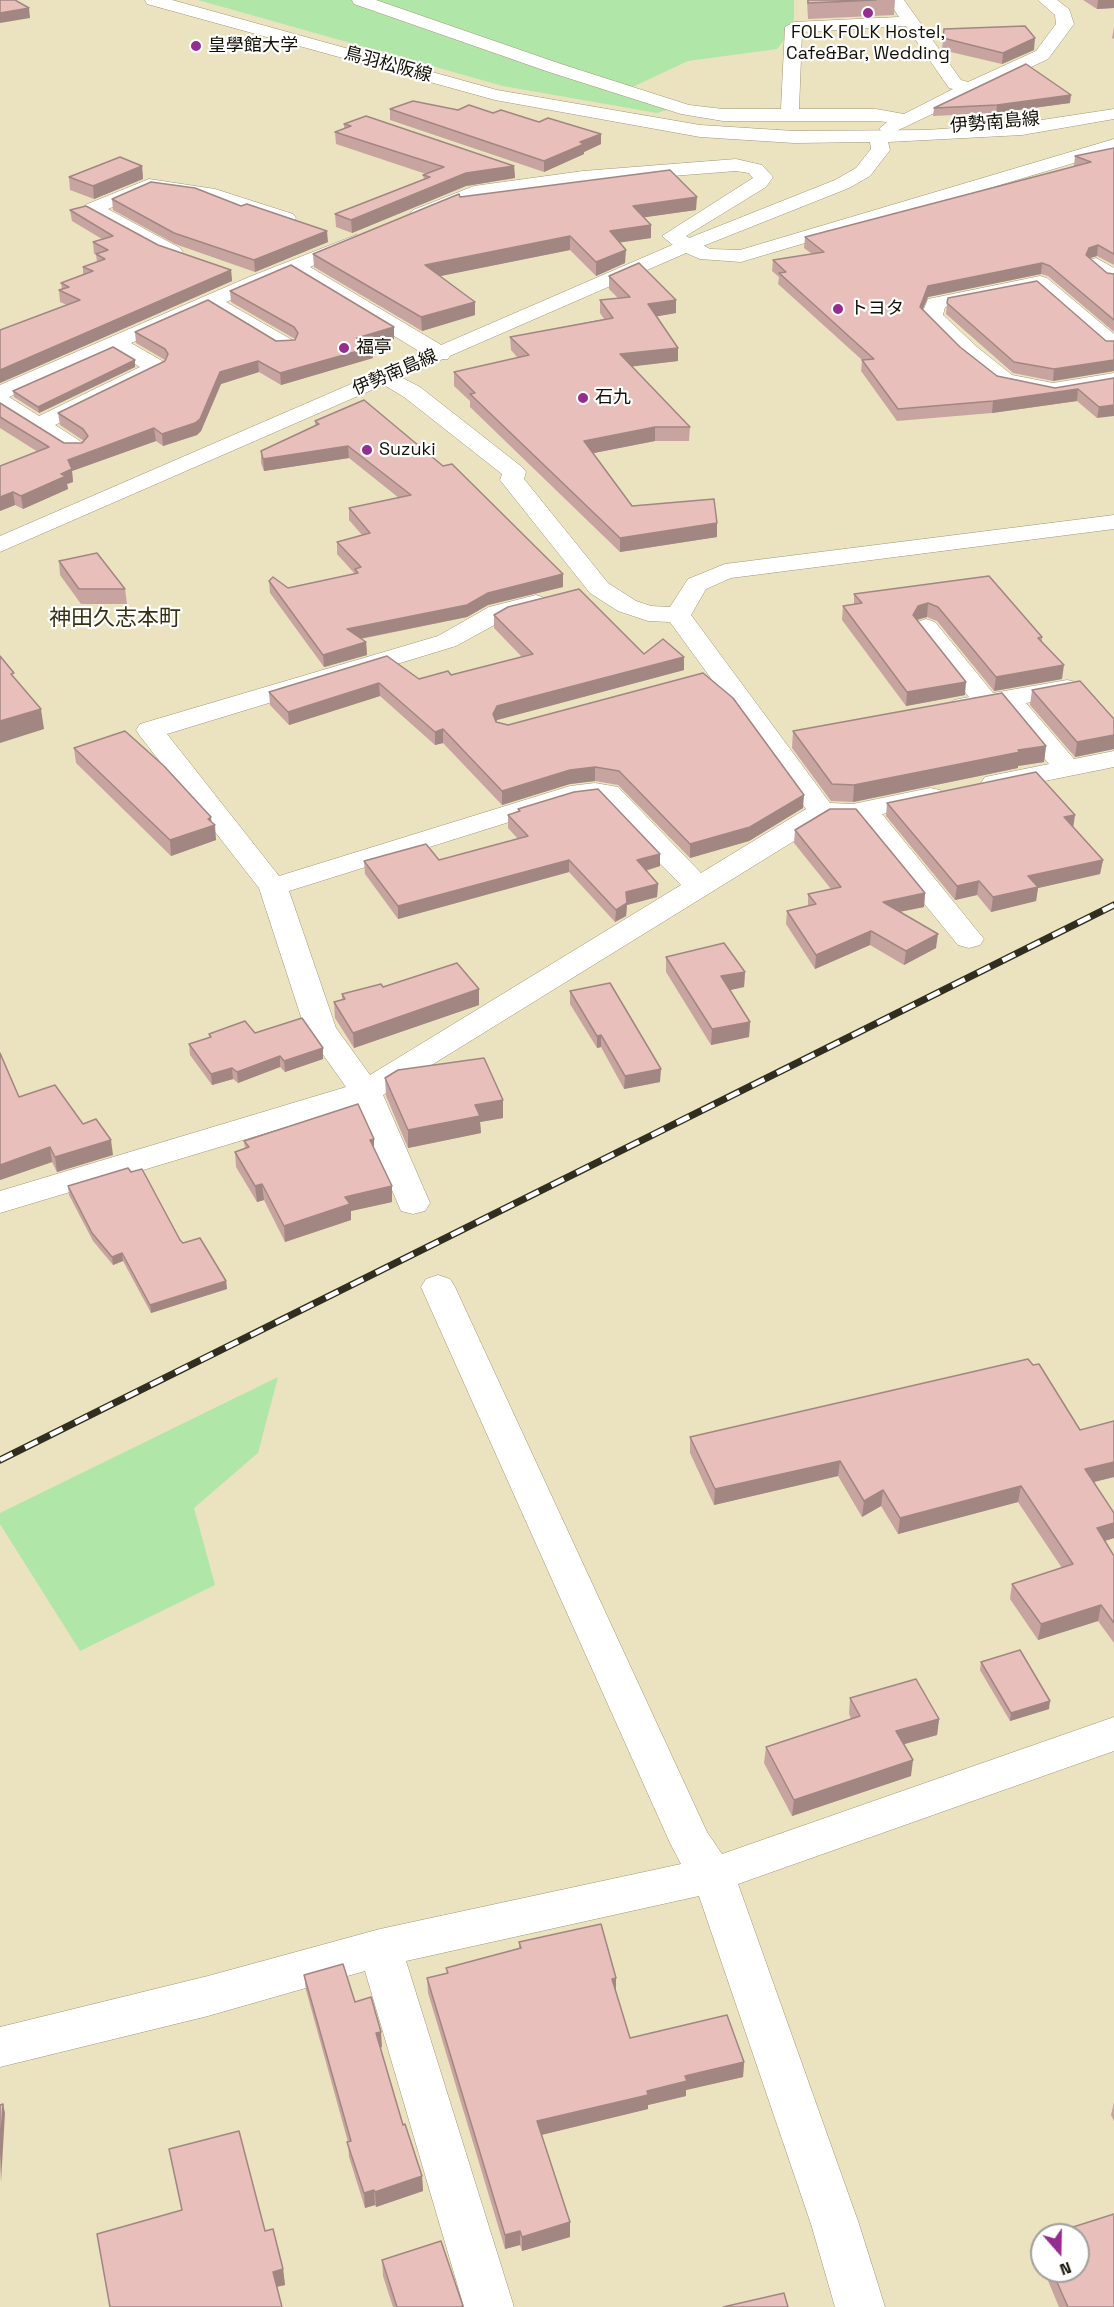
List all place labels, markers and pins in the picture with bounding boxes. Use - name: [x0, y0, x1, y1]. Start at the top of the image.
- marker: FOLK FOLK Hostel, Cafe&Bar, Wedding: [861, 6, 875, 20]
- place label: FOLK FOLK Hostel, Cafe&Bar, Wedding: [786, 22, 950, 64]
- place label: 皇學館大学: [208, 35, 298, 57]
- marker: 皇學館大学: [189, 39, 203, 53]
- place label: トヨタ: [850, 298, 904, 320]
- marker: トヨタ: [831, 302, 845, 316]
- place label: 福亭: [356, 337, 392, 359]
- marker: 福亭: [337, 341, 351, 355]
- place label: 石九: [595, 387, 631, 409]
- marker: 石九: [576, 391, 590, 405]
- place label: Suzuki: [379, 439, 436, 461]
- marker: Suzuki: [360, 443, 374, 457]

